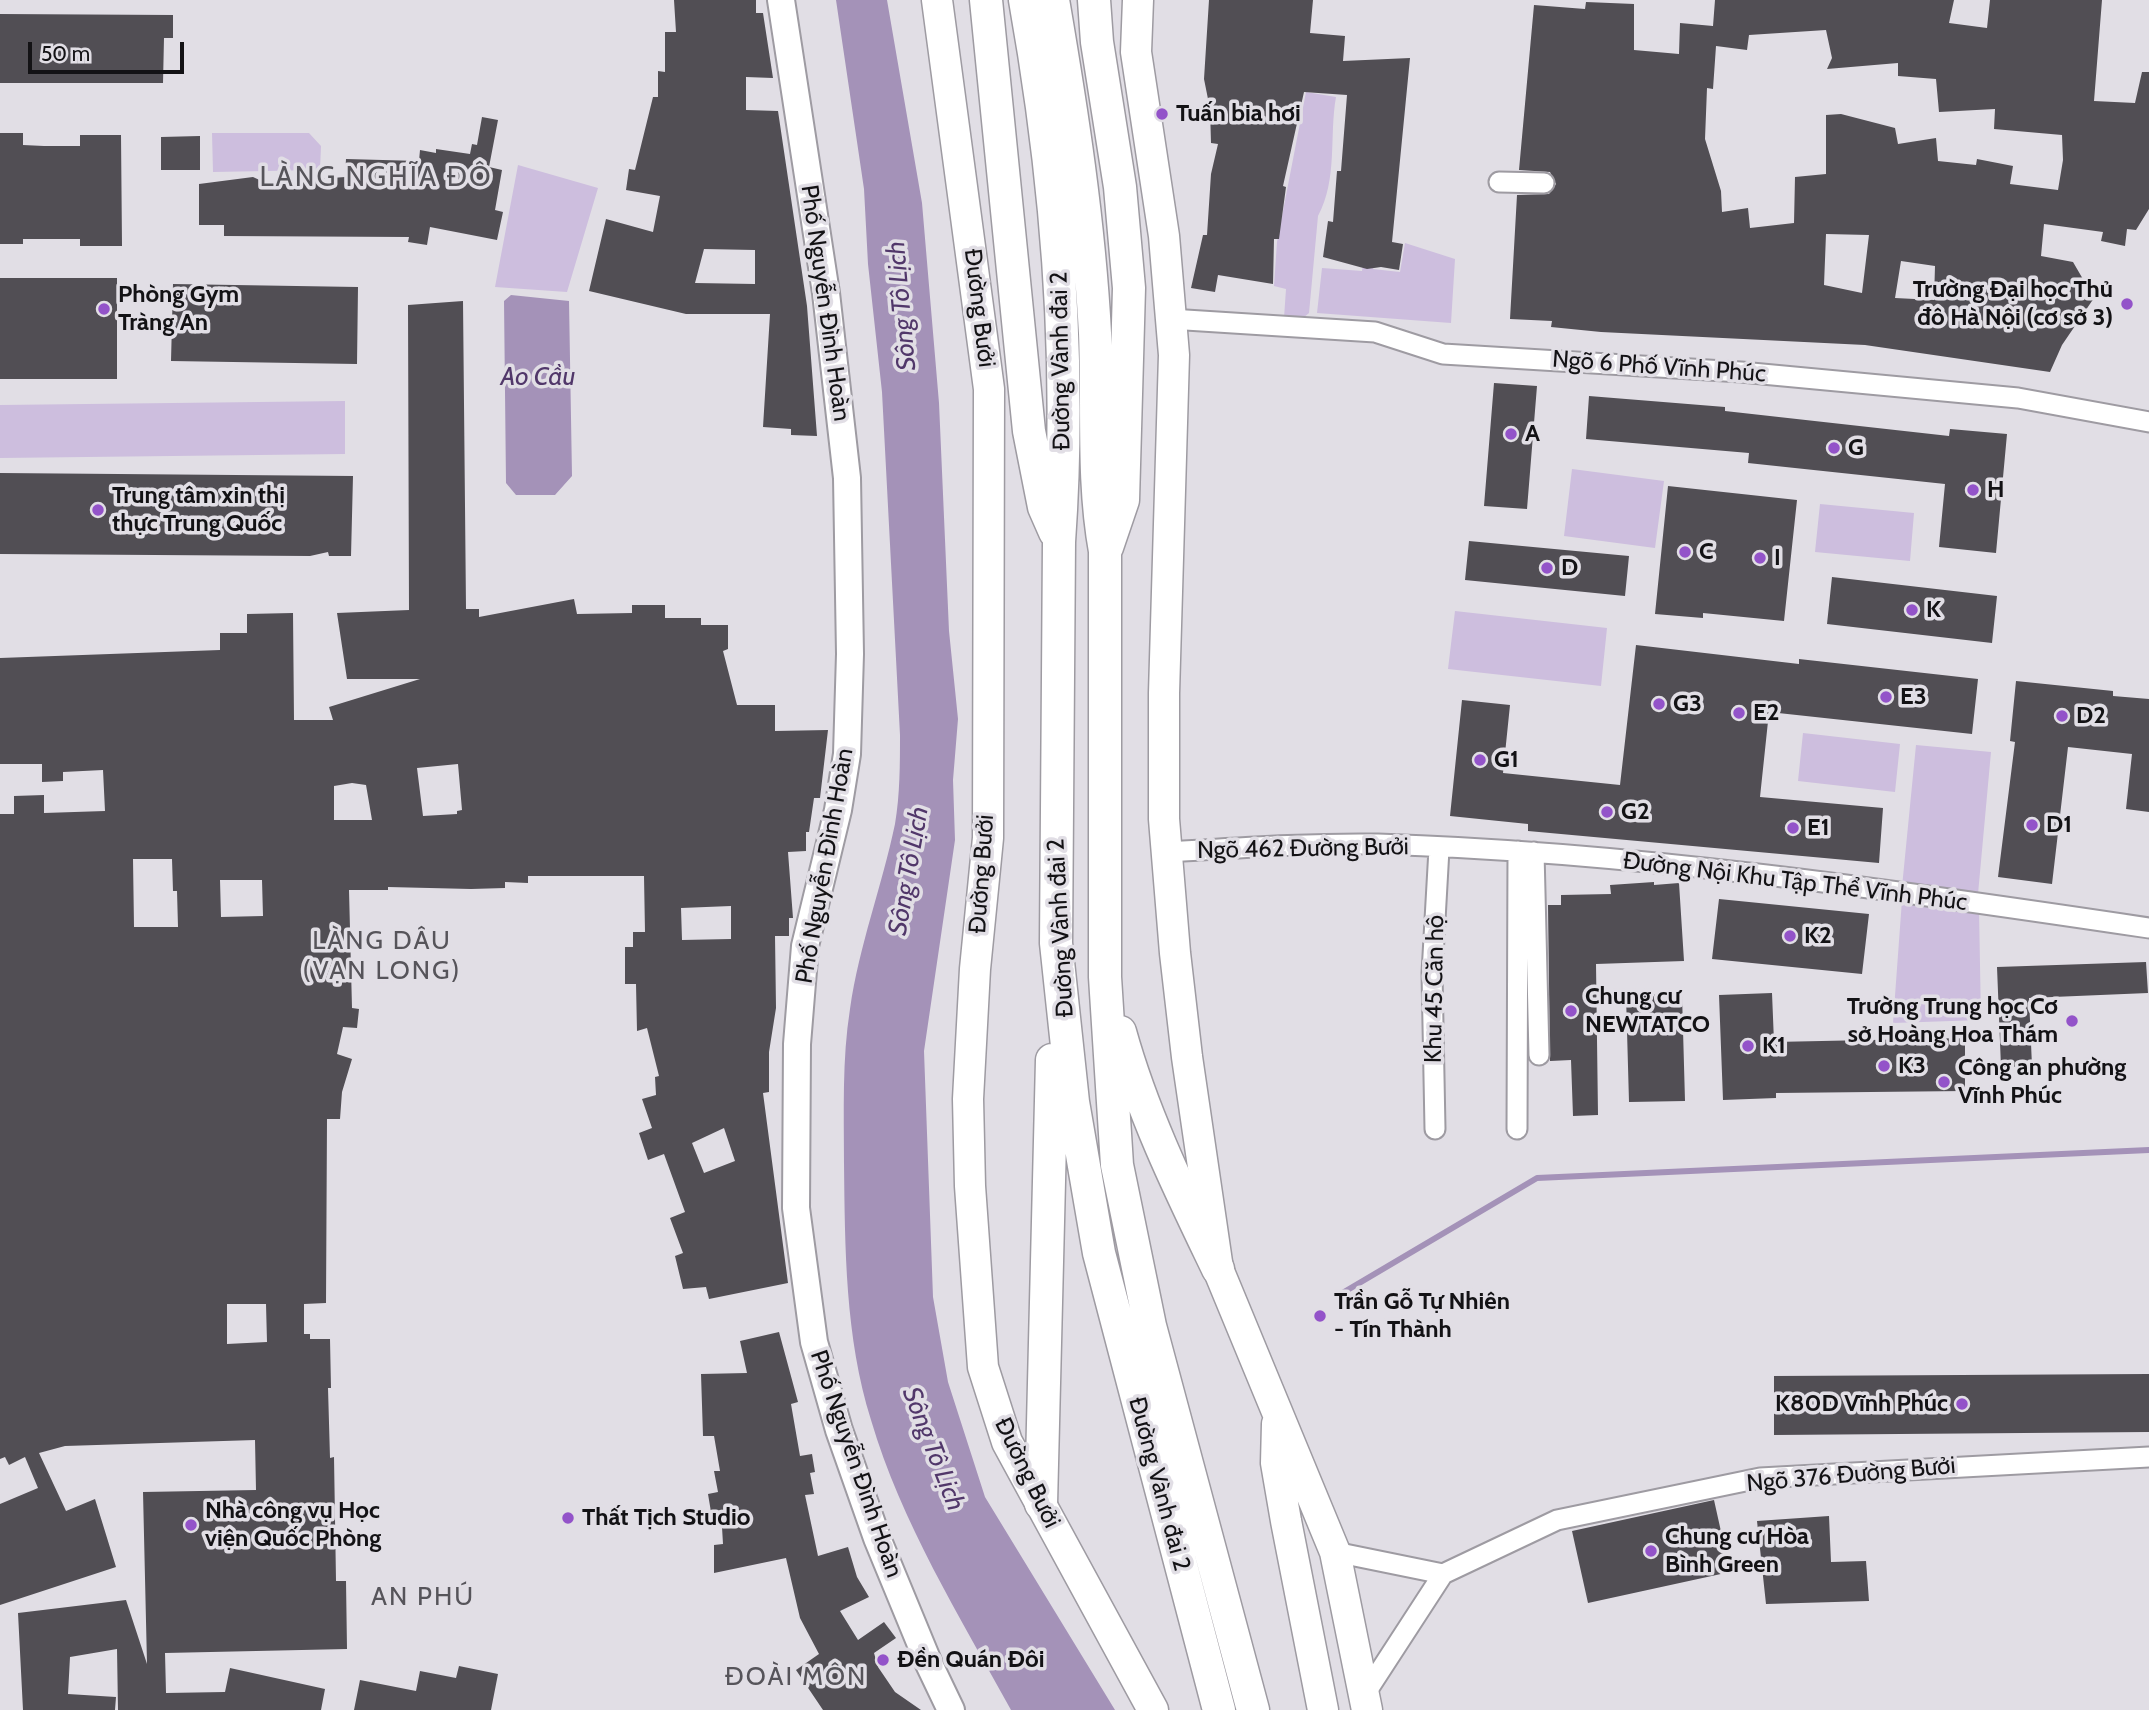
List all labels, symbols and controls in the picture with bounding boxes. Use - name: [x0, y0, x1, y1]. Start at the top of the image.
- scale bar: [32, 28, 187, 72]
- text: 50 m: [41, 41, 90, 66]
- place label: Tuấn bia hơi: [1176, 100, 1301, 128]
- marker: Tuấn bia hơi: [1154, 106, 1170, 122]
- district label: LÀNG NGHĨA ĐÔ: [261, 161, 491, 195]
- street label: Phố Nguyễn Đình Hoàn: [794, 183, 856, 423]
- water label: Sông Tô Lịch: [881, 240, 923, 372]
- street label: Đường Bưởi: [957, 247, 1001, 369]
- street label: Đường Vành đai 2: [1045, 271, 1077, 451]
- place label: Trường Đại học Thủ đô Hà Nội (cơ sở 3): [1913, 276, 2113, 332]
- place label: Phòng Gym Tràng An: [118, 281, 239, 337]
- marker: Trường Đại học Thủ đô Hà Nội (cơ sở 3): [2119, 296, 2135, 312]
- marker: Phòng Gym Tràng An: [96, 301, 112, 317]
- street label: Ngõ 6 Phố Vĩnh Phúc: [1551, 345, 1767, 389]
- water label: Ao Cầu: [501, 361, 575, 393]
- place label: A: [1525, 420, 1540, 448]
- marker: A: [1503, 426, 1519, 442]
- place label: G: [1848, 434, 1864, 462]
- marker: G: [1826, 440, 1842, 456]
- place label: H: [1987, 476, 2005, 504]
- place label: Trung tâm xin thị thực Trung Quốc: [112, 482, 285, 538]
- marker: H: [1965, 482, 1981, 498]
- marker: Trung tâm xin thị thực Trung Quốc: [90, 502, 106, 518]
- place label: C: [1699, 538, 1714, 566]
- marker: C: [1677, 544, 1693, 560]
- place label: I: [1774, 544, 1781, 572]
- marker: I: [1752, 550, 1768, 566]
- place label: D: [1561, 554, 1578, 582]
- marker: D: [1539, 560, 1555, 576]
- place label: K: [1926, 596, 1941, 624]
- marker: K: [1904, 602, 1920, 618]
- place label: E3: [1900, 683, 1927, 711]
- marker: E3: [1878, 689, 1894, 705]
- place label: G3: [1673, 690, 1702, 718]
- marker: G3: [1651, 696, 1667, 712]
- place label: E2: [1753, 699, 1779, 727]
- place label: D2: [2076, 702, 2106, 730]
- marker: E2: [1731, 705, 1747, 721]
- marker: D2: [2054, 708, 2070, 724]
- street label: Phố Nguyễn Đình Hoàn: [790, 746, 860, 986]
- place label: G1: [1494, 746, 1519, 774]
- marker: G1: [1472, 752, 1488, 768]
- place label: G2: [1621, 798, 1650, 826]
- water label: Sông Tô Lịch: [882, 804, 936, 938]
- marker: G2: [1599, 804, 1615, 820]
- place label: D1: [2046, 811, 2072, 839]
- street label: Đường Bưởi: [963, 814, 1001, 934]
- place label: E1: [1807, 814, 1829, 842]
- marker: D1: [2024, 817, 2040, 833]
- marker: E1: [1785, 820, 1801, 836]
- street label: Ngõ 462 Đường Bưởi: [1197, 833, 1409, 865]
- street label: Đường Vành đai 2: [1042, 838, 1080, 1018]
- street label: Đường Nội Khu Tập Thể Vĩnh Phúc: [1621, 847, 1969, 917]
- street label: Khu 45 Căn hộ: [1419, 915, 1451, 1063]
- place label: K2: [1804, 922, 1832, 950]
- district label: LÀNG DÂU (VẠN LONG): [304, 925, 460, 986]
- marker: K2: [1782, 928, 1798, 944]
- place label: Chung cư NEWTATCO: [1585, 983, 1710, 1039]
- place label: Trường Trung học Cơ sở Hoàng Hoa Thám: [1847, 993, 2058, 1049]
- marker: Chung cư NEWTATCO: [1563, 1003, 1579, 1019]
- marker: Trường Trung học Cơ sở Hoàng Hoa Thám: [2064, 1013, 2080, 1029]
- place label: K1: [1762, 1032, 1786, 1060]
- marker: K1: [1740, 1038, 1756, 1054]
- place label: K3: [1898, 1052, 1926, 1080]
- place label: Công an phường Vĩnh Phúc: [1958, 1054, 2126, 1110]
- marker: K3: [1876, 1058, 1892, 1074]
- marker: Công an phường Vĩnh Phúc: [1936, 1074, 1952, 1090]
- place label: Trần Gỗ Tự Nhiên - Tín Thành: [1334, 1288, 1510, 1344]
- marker: Trần Gỗ Tự Nhiên - Tín Thành: [1312, 1308, 1328, 1324]
- street label: Phố Nguyễn Đình Hoàn: [804, 1347, 908, 1581]
- water label: Sông Tô Lịch: [895, 1383, 971, 1515]
- place label: K80D Vĩnh Phúc: [1775, 1390, 1948, 1418]
- street label: Đường Vành đai 2: [1122, 1394, 1196, 1574]
- marker: K80D Vĩnh Phúc: [1954, 1396, 1970, 1412]
- street label: Đường Bưởi: [988, 1413, 1066, 1533]
- street label: Ngõ 376 Đường Bưởi: [1745, 1452, 1957, 1498]
- place label: Nhà công vụ Học viện Quốc Phòng: [205, 1497, 381, 1553]
- place label: Thất Tịch Studio: [582, 1504, 751, 1532]
- marker: Thất Tịch Studio: [560, 1510, 576, 1526]
- marker: Nhà công vụ Học viện Quốc Phòng: [183, 1517, 199, 1533]
- place label: Chung cư Hòa Bình Green: [1665, 1523, 1809, 1579]
- marker: Chung cư Hòa Bình Green: [1643, 1543, 1659, 1559]
- district label: AN PHÚ: [372, 1581, 474, 1613]
- place label: Đền Quán Đôi: [897, 1646, 1045, 1674]
- marker: Đền Quán Đôi: [875, 1652, 891, 1668]
- district label: ĐOÀI MÔN: [726, 1661, 866, 1693]

